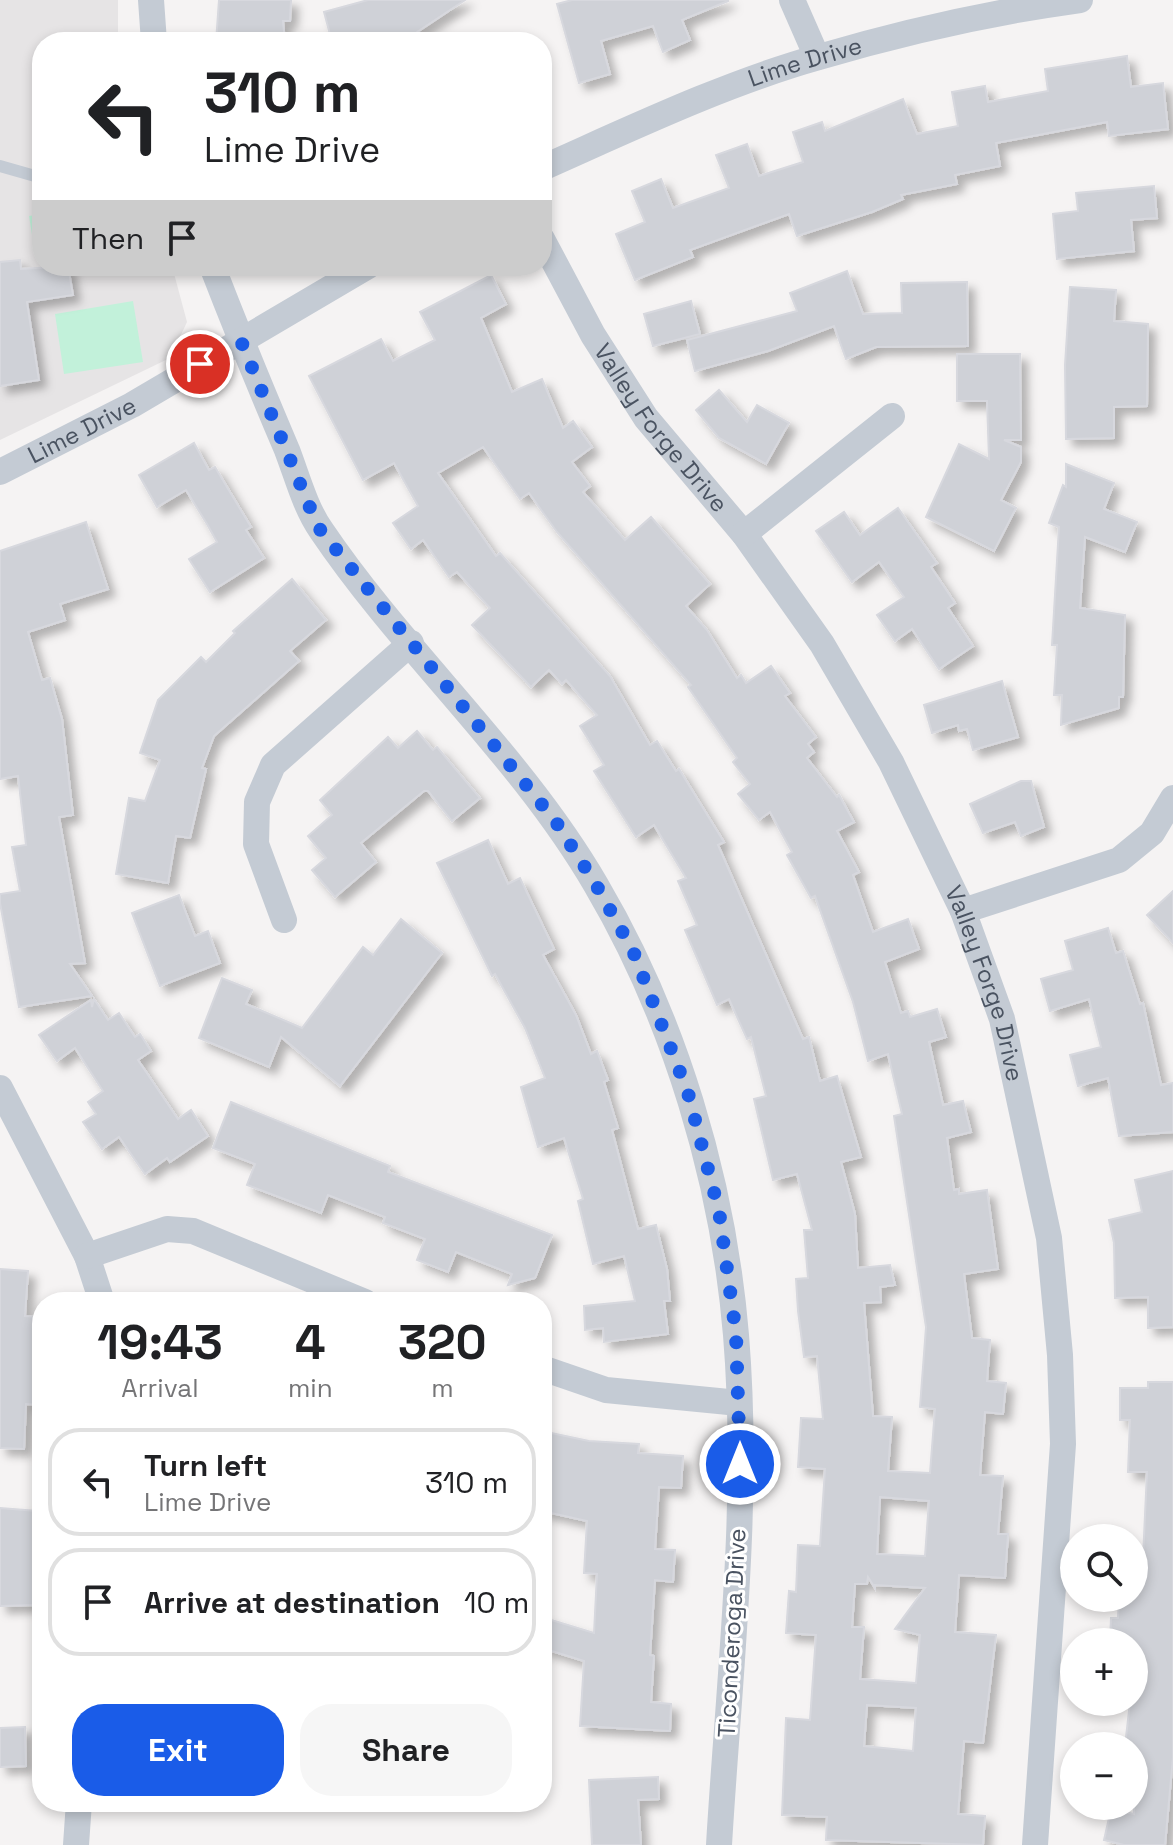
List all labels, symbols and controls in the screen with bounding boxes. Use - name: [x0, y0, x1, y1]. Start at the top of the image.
- street label: Lime Drive: [744, 30, 865, 94]
- text: 310 m: [204, 57, 361, 128]
- icon: left: [72, 64, 176, 168]
- text: Lime Drive: [204, 127, 380, 173]
- icon: arrive: [160, 216, 204, 260]
- text: Then: [72, 219, 144, 258]
- pin: [166, 330, 234, 398]
- street label: Valley Forge Drive: [587, 337, 735, 519]
- icon: arrive: [178, 342, 222, 386]
- street label: Lime Drive: [22, 389, 141, 470]
- street label: Valley Forge Drive: [938, 880, 1031, 1084]
- text: 19:43: [97, 1312, 223, 1373]
- text: 4: [295, 1312, 326, 1373]
- text: 320: [398, 1312, 487, 1373]
- text: Arrival: [121, 1371, 199, 1405]
- text: min: [288, 1371, 333, 1405]
- text: m: [431, 1371, 454, 1405]
- position arrow: [698, 1422, 782, 1506]
- text: Turn left: [144, 1446, 267, 1485]
- icon: left: [76, 1460, 120, 1504]
- text: 310 m: [425, 1463, 508, 1502]
- text: Lime Drive: [144, 1485, 271, 1519]
- map controls: [1060, 1524, 1148, 1820]
- button: search: [1060, 1524, 1148, 1612]
- street label: Ticonderoga Drive: [711, 1527, 752, 1738]
- icon: arrive: [76, 1580, 120, 1624]
- text: Arrive at destination: [144, 1583, 440, 1622]
- text: 10 m: [464, 1583, 529, 1622]
- button: +: [1060, 1628, 1148, 1716]
- button: Exit: [72, 1704, 284, 1796]
- button: Share: [300, 1704, 512, 1796]
- button: −: [1060, 1732, 1148, 1820]

